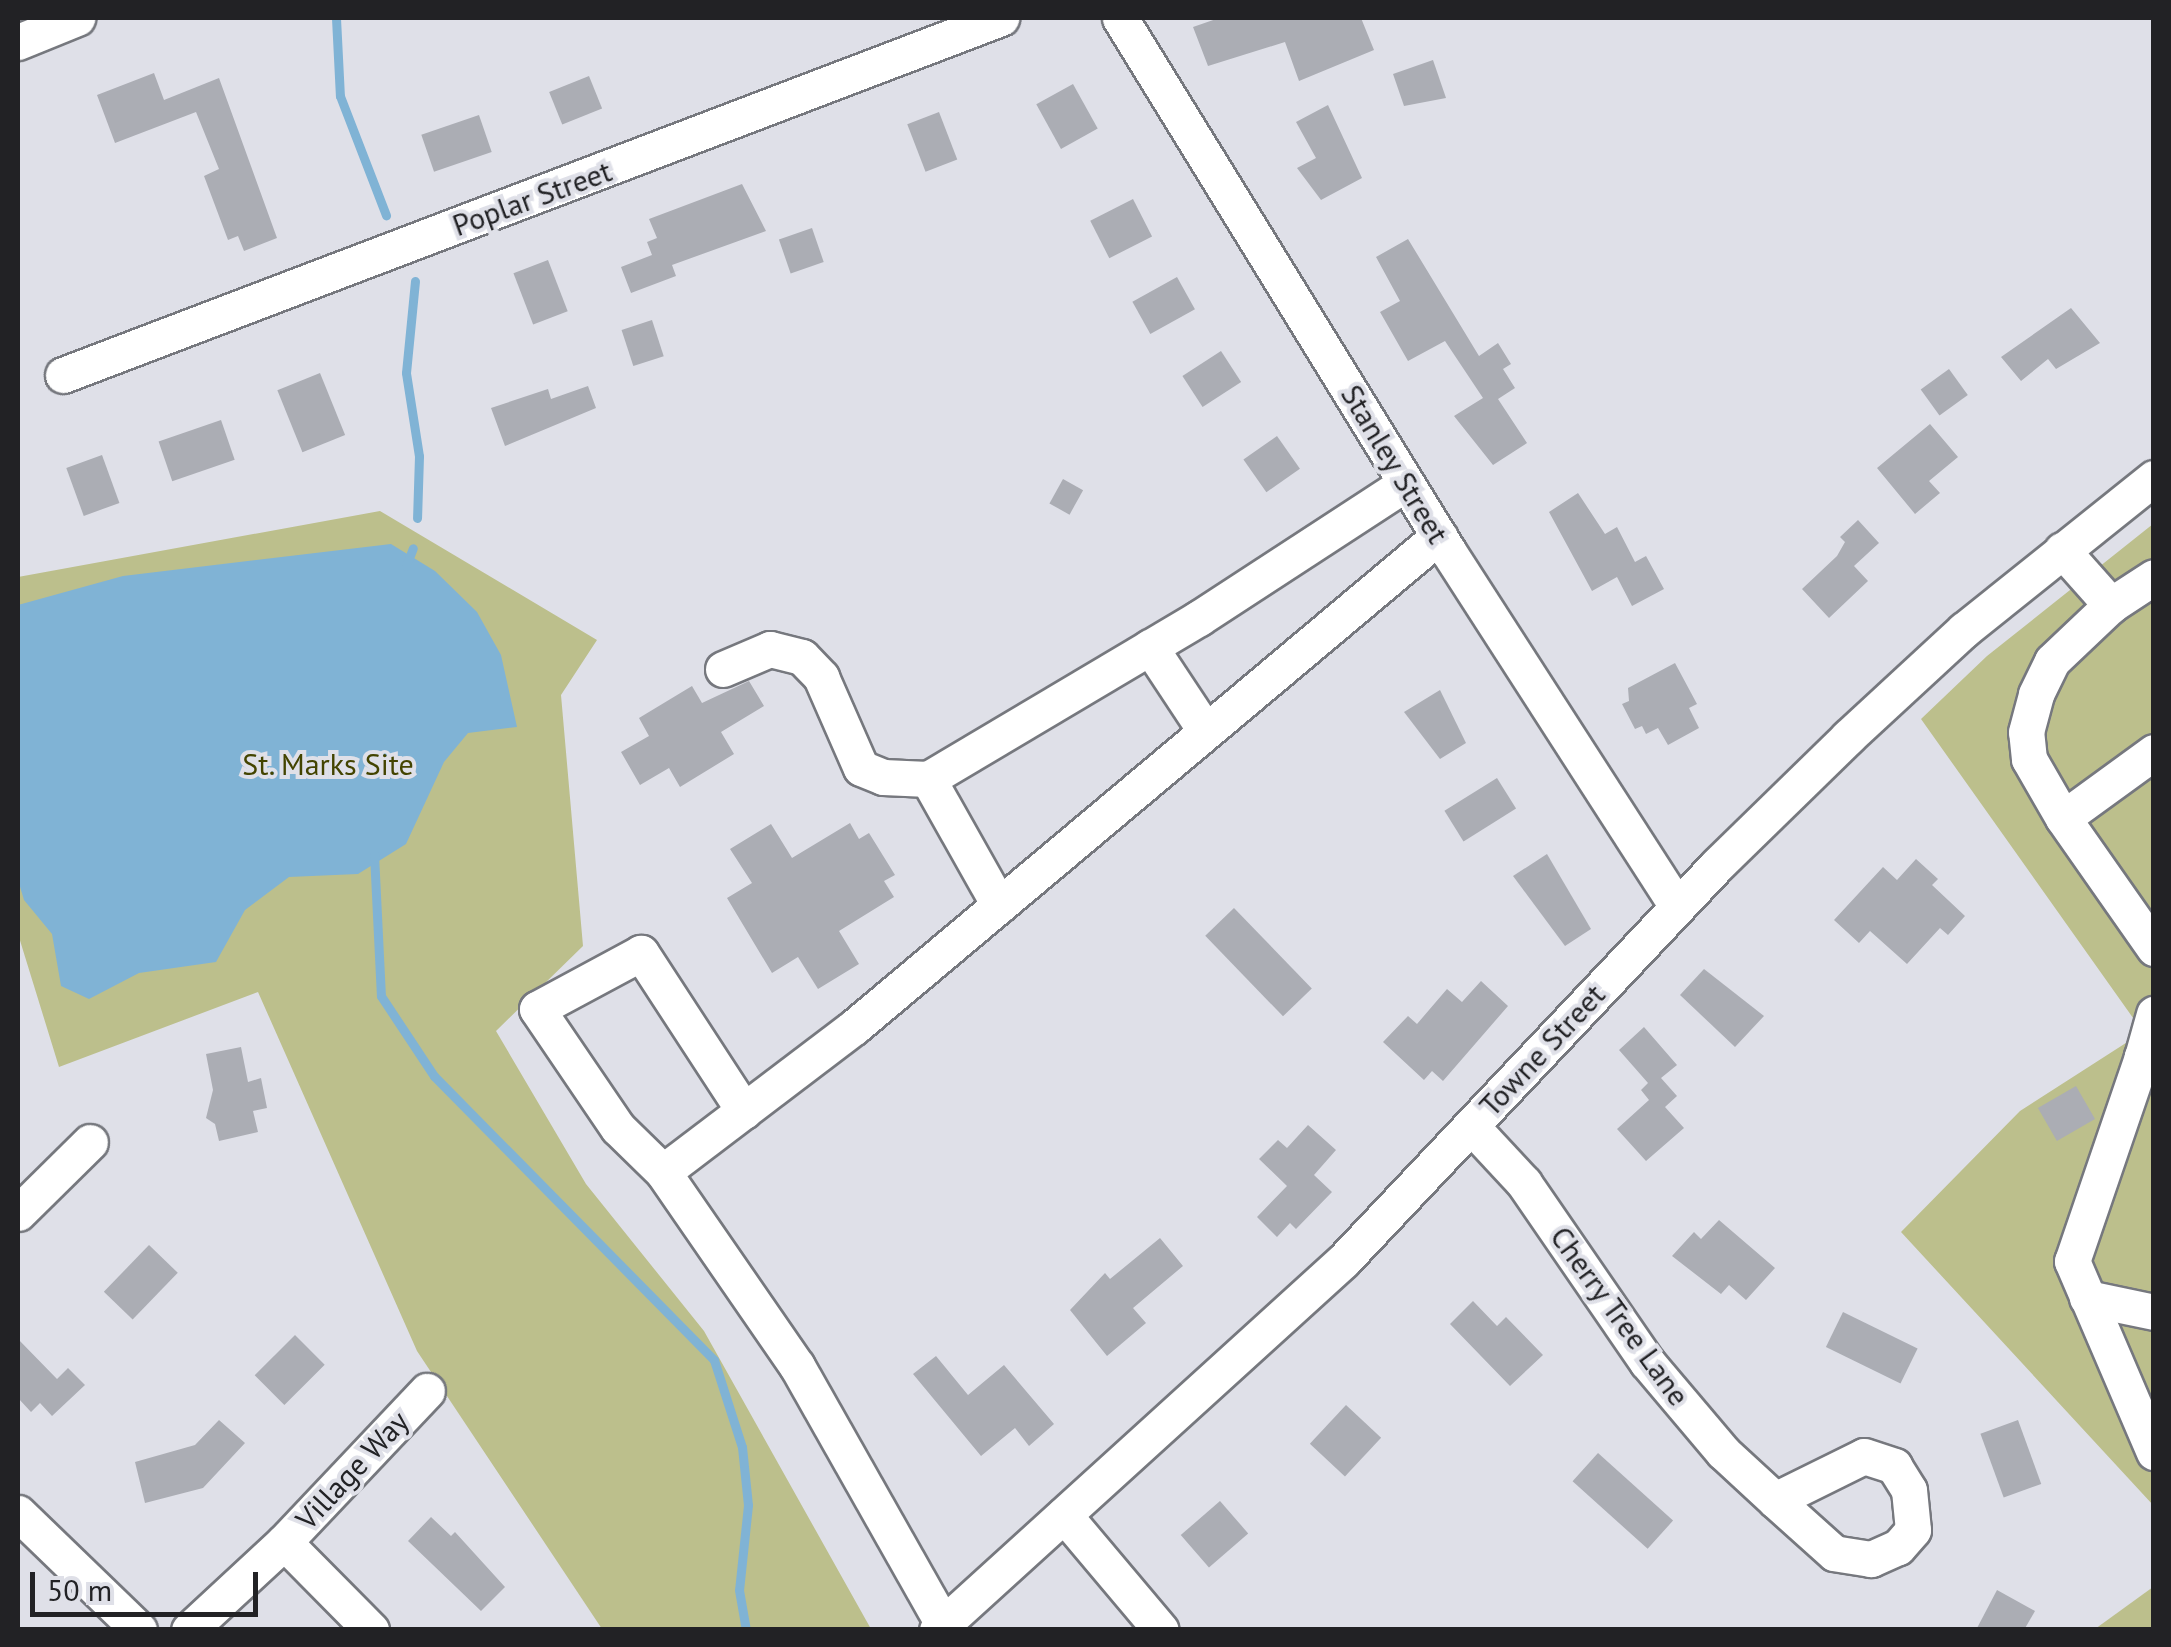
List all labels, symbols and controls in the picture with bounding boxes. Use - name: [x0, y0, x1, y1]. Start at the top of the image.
- street label: Poplar Street: [448, 153, 616, 243]
- street label: Stanley Street: [1333, 378, 1457, 550]
- park label: St. Marks Site: [241, 746, 415, 782]
- street label: Towne Street: [1472, 977, 1612, 1123]
- street label: Cherry Tree Lane: [1542, 1219, 1698, 1413]
- street label: Village Way: [288, 1403, 416, 1537]
- scale bar: [35, 1552, 262, 1614]
- text: 50 m: [47, 1570, 112, 1609]

